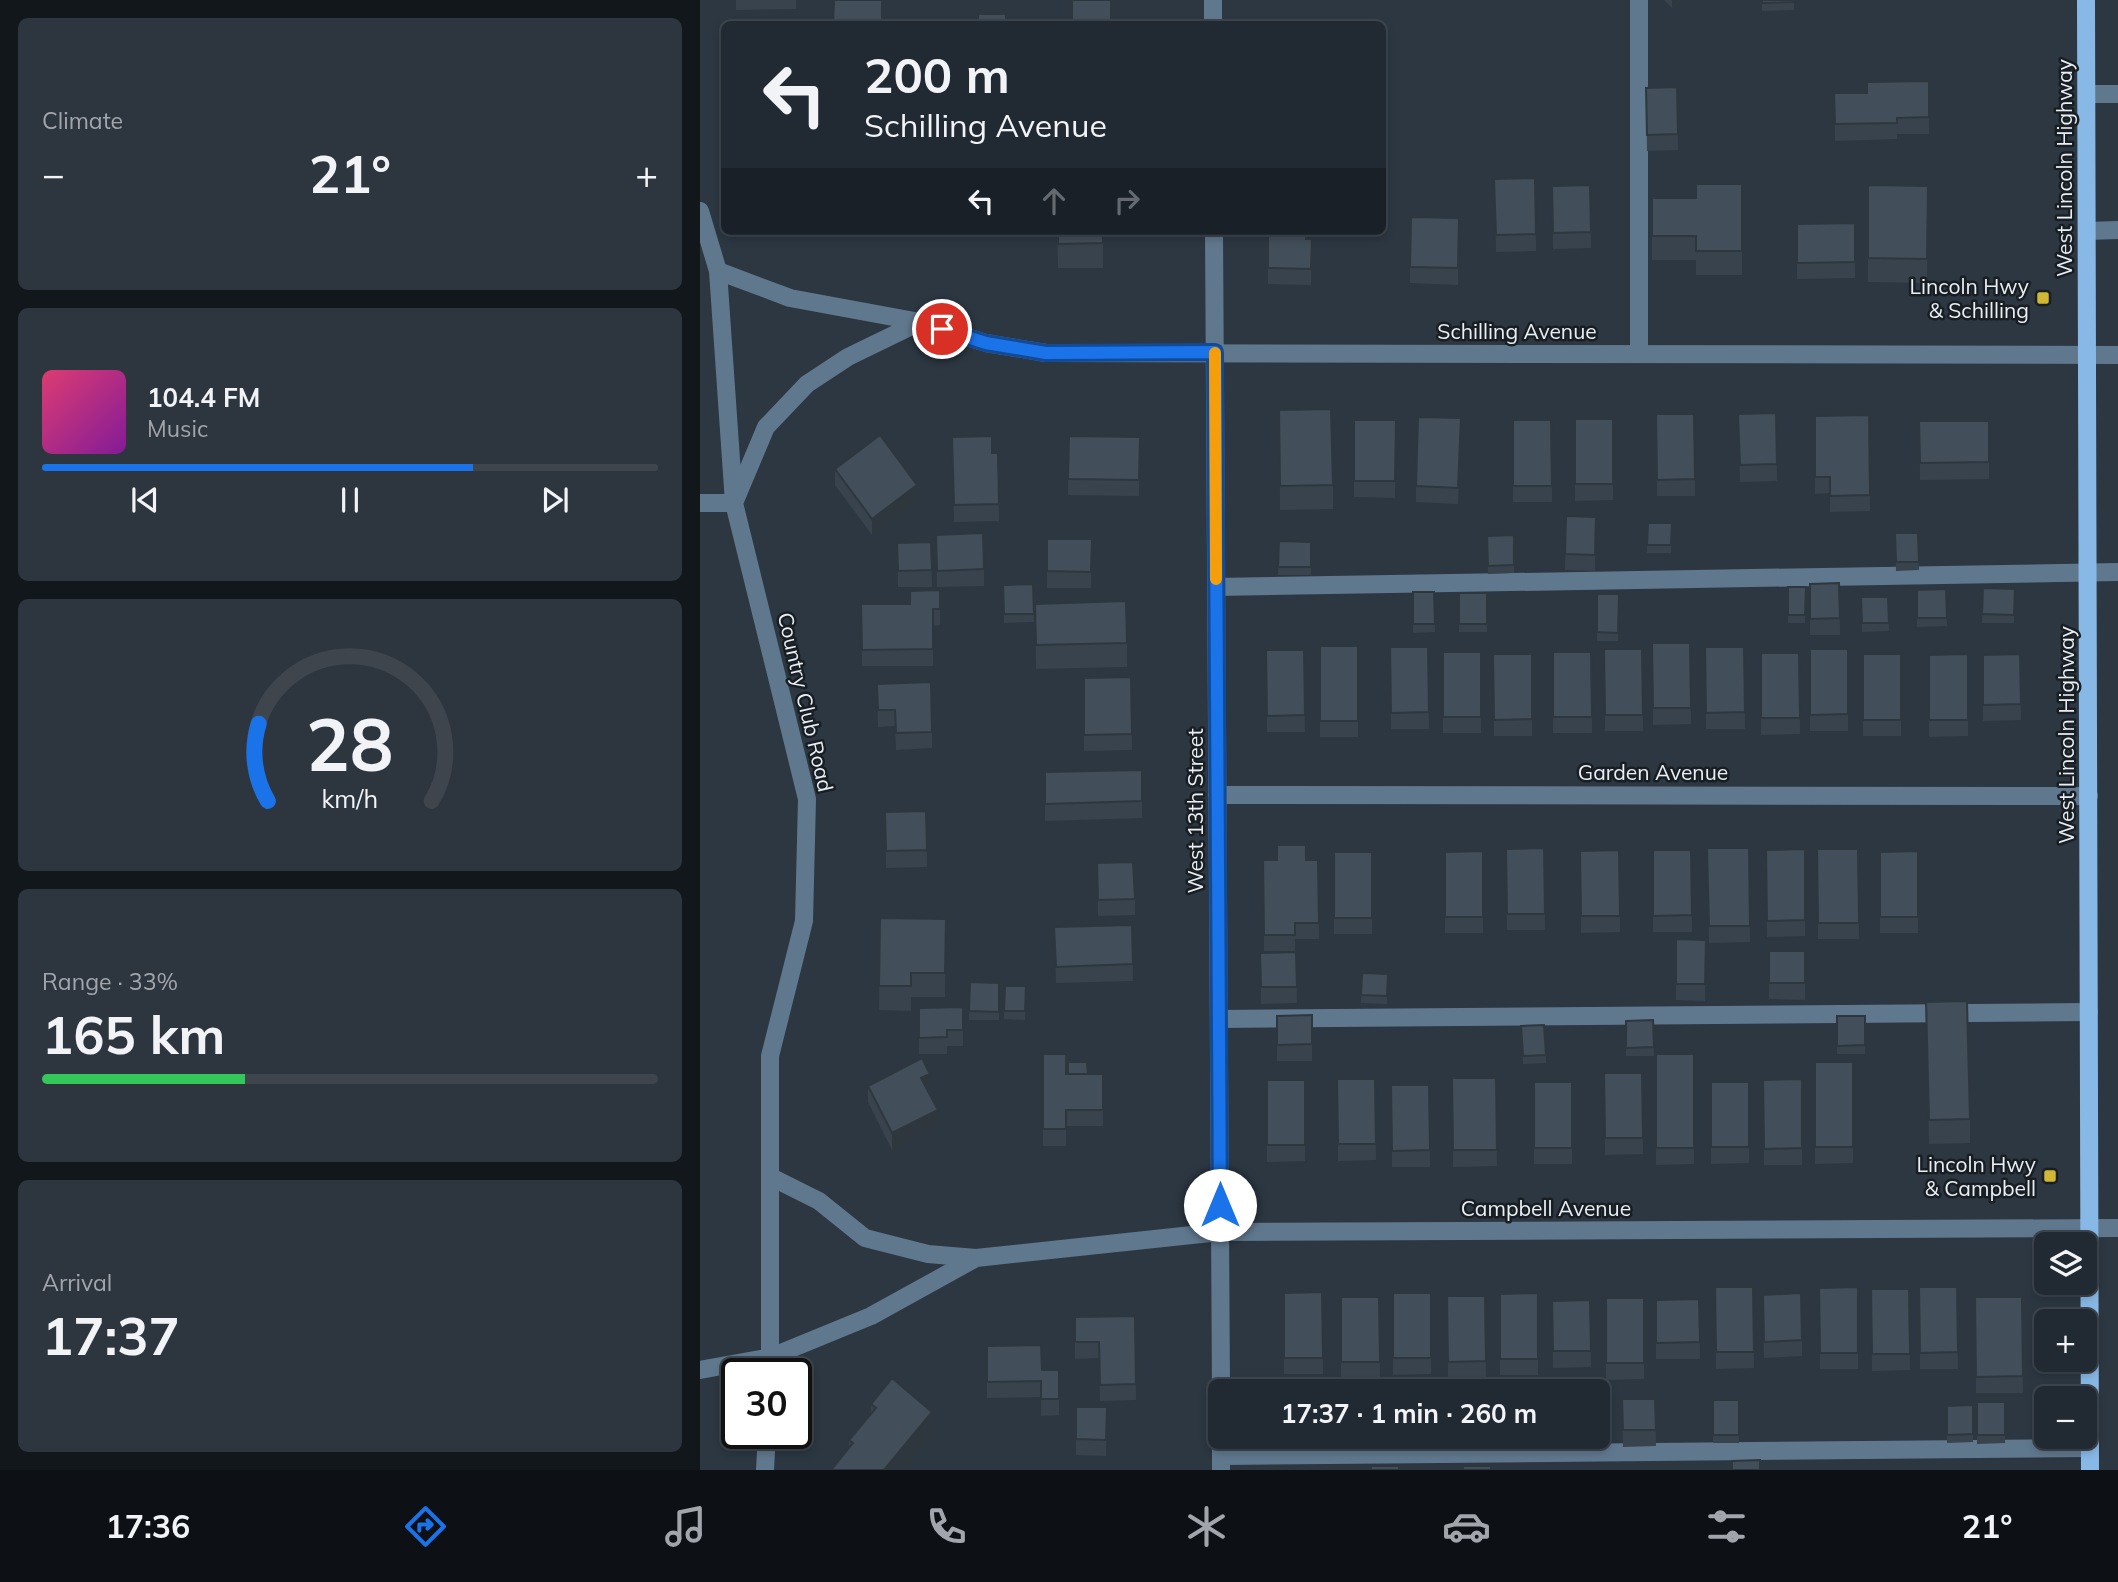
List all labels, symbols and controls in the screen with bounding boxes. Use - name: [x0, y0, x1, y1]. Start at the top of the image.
- text: 200 m: [864, 44, 1010, 105]
- icon: left: [749, 49, 840, 140]
- street label: West Lincoln Highway: [2051, 59, 2077, 277]
- text: Schilling Avenue: [864, 105, 1107, 145]
- text: Climate: [42, 106, 123, 135]
- text: 21°: [309, 141, 391, 206]
- text: −: [42, 150, 65, 198]
- text: +: [635, 150, 658, 198]
- icon: left: [962, 182, 1000, 220]
- icon: ahead: [1035, 182, 1073, 220]
- icon: right: [1108, 182, 1146, 220]
- place label: Lincoln Hwy & Schilling: [1910, 273, 2029, 323]
- marker: Lincoln Hwy & Schilling: [2035, 290, 2051, 306]
- pin: [912, 299, 972, 359]
- icon: arrive: [923, 310, 961, 348]
- street label: Schilling Avenue: [1437, 318, 1597, 344]
- text: 104.4 FM: [147, 381, 260, 414]
- text: Music: [147, 414, 208, 443]
- icon: previous: [126, 481, 164, 519]
- icon: pause: [331, 481, 369, 519]
- icon: next: [536, 481, 574, 519]
- street label: Country Club Road: [773, 610, 839, 794]
- street label: West Lincoln Highway: [2053, 626, 2079, 844]
- text: 28: [306, 698, 394, 789]
- street label: West 13th Street: [1182, 728, 1208, 894]
- street label: Garden Avenue: [1578, 759, 1728, 785]
- text: km/h: [322, 783, 378, 814]
- text: Range · 33%: [42, 967, 178, 996]
- text: 165 km: [42, 1002, 225, 1067]
- place label: Lincoln Hwy & Campbell: [1917, 1151, 2036, 1201]
- position arrow: [1183, 1168, 1257, 1242]
- marker: Lincoln Hwy & Campbell: [2042, 1168, 2058, 1184]
- street label: Campbell Avenue: [1461, 1195, 1631, 1221]
- map controls: [2034, 1232, 2097, 1449]
- button: layers: [2034, 1232, 2097, 1295]
- text: Arrival: [42, 1268, 112, 1297]
- text: 17:37: [42, 1303, 180, 1368]
- button: +: [2034, 1309, 2097, 1372]
- speed limit sign: 30: [721, 1358, 812, 1449]
- button: −: [2034, 1386, 2097, 1449]
- text: 17:37 · 1 min · 260 m: [1281, 1397, 1537, 1430]
- icon: directions: [401, 1502, 450, 1551]
- icon: music: [661, 1502, 710, 1551]
- icon: phone: [922, 1502, 971, 1551]
- icon: climate: [1182, 1502, 1231, 1551]
- icon: car: [1442, 1502, 1491, 1551]
- icon: filters: [1702, 1502, 1751, 1551]
- text: 17:36: [106, 1506, 190, 1546]
- text: 21°: [1962, 1506, 2012, 1546]

